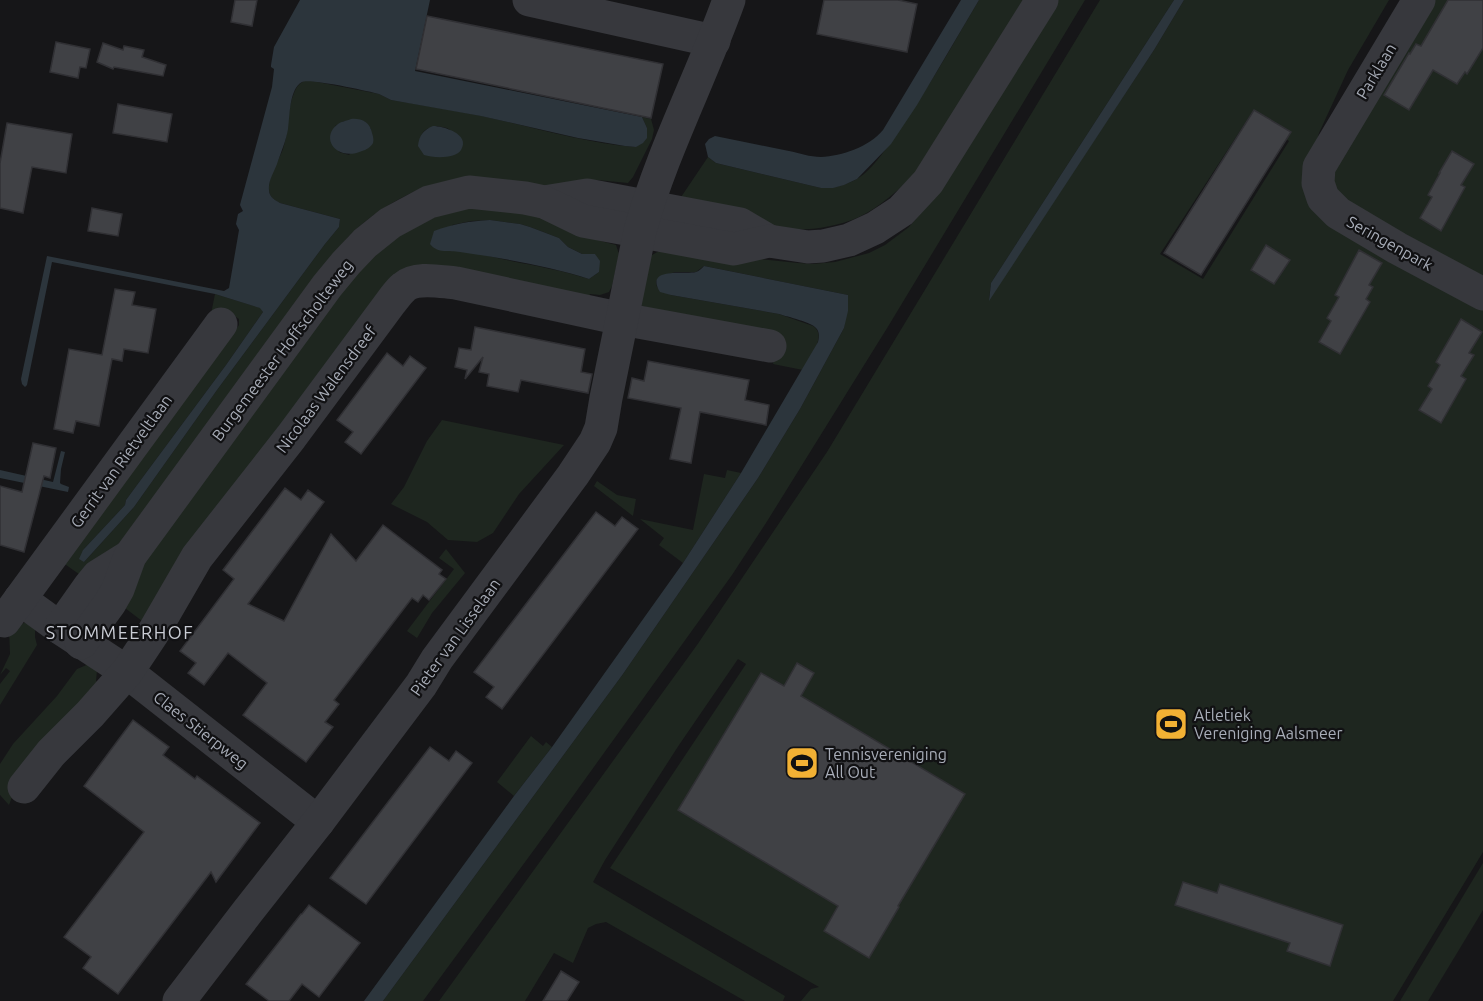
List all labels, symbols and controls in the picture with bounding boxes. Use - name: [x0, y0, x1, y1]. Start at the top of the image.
- street label: Parklaan: [1352, 40, 1400, 102]
- street label: Seringenpark: [1344, 212, 1436, 274]
- street label: Burgemeester Hoffscholteweg: [208, 256, 356, 444]
- street label: Nicolaas Walensdreef: [272, 321, 380, 456]
- street label: Gerrit van Rietveltlaan: [67, 391, 175, 531]
- street label: Pieter van Lisselaan: [406, 575, 504, 699]
- district label: STOMMEERHOF: [46, 622, 194, 642]
- street label: Claes Stierpweg: [150, 688, 252, 772]
- sports icon: Atletiek Vereniging Aalsmeer: [1153, 706, 1189, 742]
- place label: Atletiek Vereniging Aalsmeer: [1194, 706, 1343, 742]
- sports icon: Tennisvereniging All Out: [784, 745, 820, 781]
- place label: Tennisvereniging All Out: [825, 745, 947, 781]

